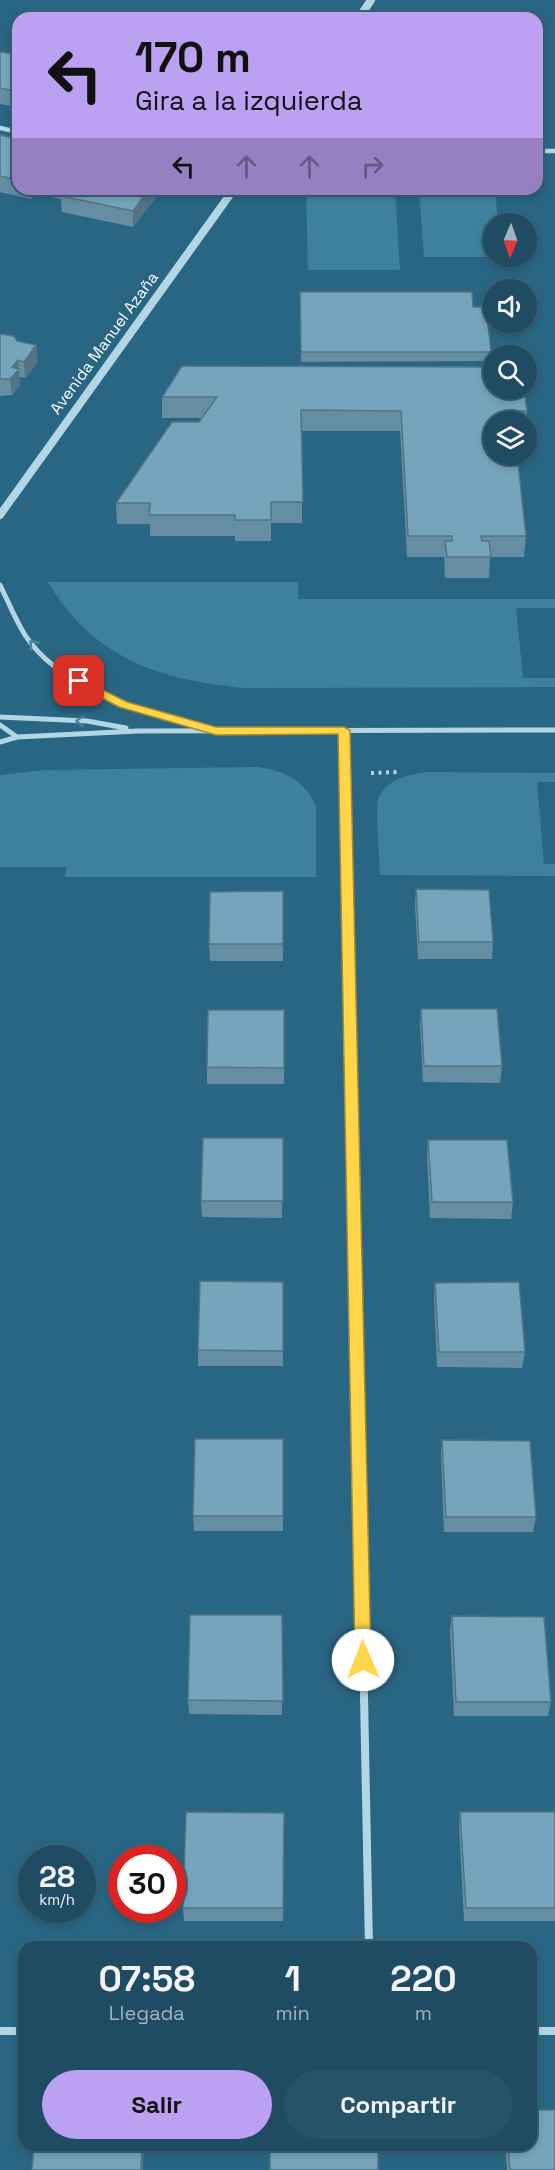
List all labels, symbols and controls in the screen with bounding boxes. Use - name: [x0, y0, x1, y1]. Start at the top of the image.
- text: 170 m: [135, 31, 251, 84]
- icon: left: [36, 36, 114, 114]
- text: Gira a la izquierda: [135, 83, 362, 118]
- icon: left: [167, 150, 200, 183]
- icon: ahead: [230, 150, 263, 183]
- icon: ahead: [293, 150, 326, 183]
- icon: right: [356, 150, 389, 183]
- north arrow: [483, 213, 537, 267]
- map controls: [483, 213, 537, 465]
- street label: Avenida Manuel Azaña: [45, 268, 163, 418]
- button: sound: [483, 279, 537, 333]
- button: search: [483, 345, 537, 399]
- button: layers: [483, 411, 537, 465]
- one-way arrow: [30, 641, 41, 652]
- pin: [53, 655, 104, 706]
- icon: arrive: [62, 664, 95, 697]
- one-way arrow: [76, 715, 85, 728]
- position arrow: [331, 1628, 395, 1692]
- speed limit sign: 30: [108, 1845, 186, 1923]
- text: 28: [39, 1857, 75, 1896]
- text: km/h: [39, 1890, 75, 1909]
- text: 07:58: [99, 1956, 195, 2002]
- text: 1: [285, 1956, 301, 2002]
- text: 220: [390, 1956, 456, 2002]
- text: Llegada: [109, 2000, 185, 2026]
- text: min: [275, 2000, 310, 2026]
- text: m: [415, 2000, 432, 2026]
- button: Salir: [42, 2070, 272, 2139]
- button: Compartir: [284, 2070, 513, 2139]

